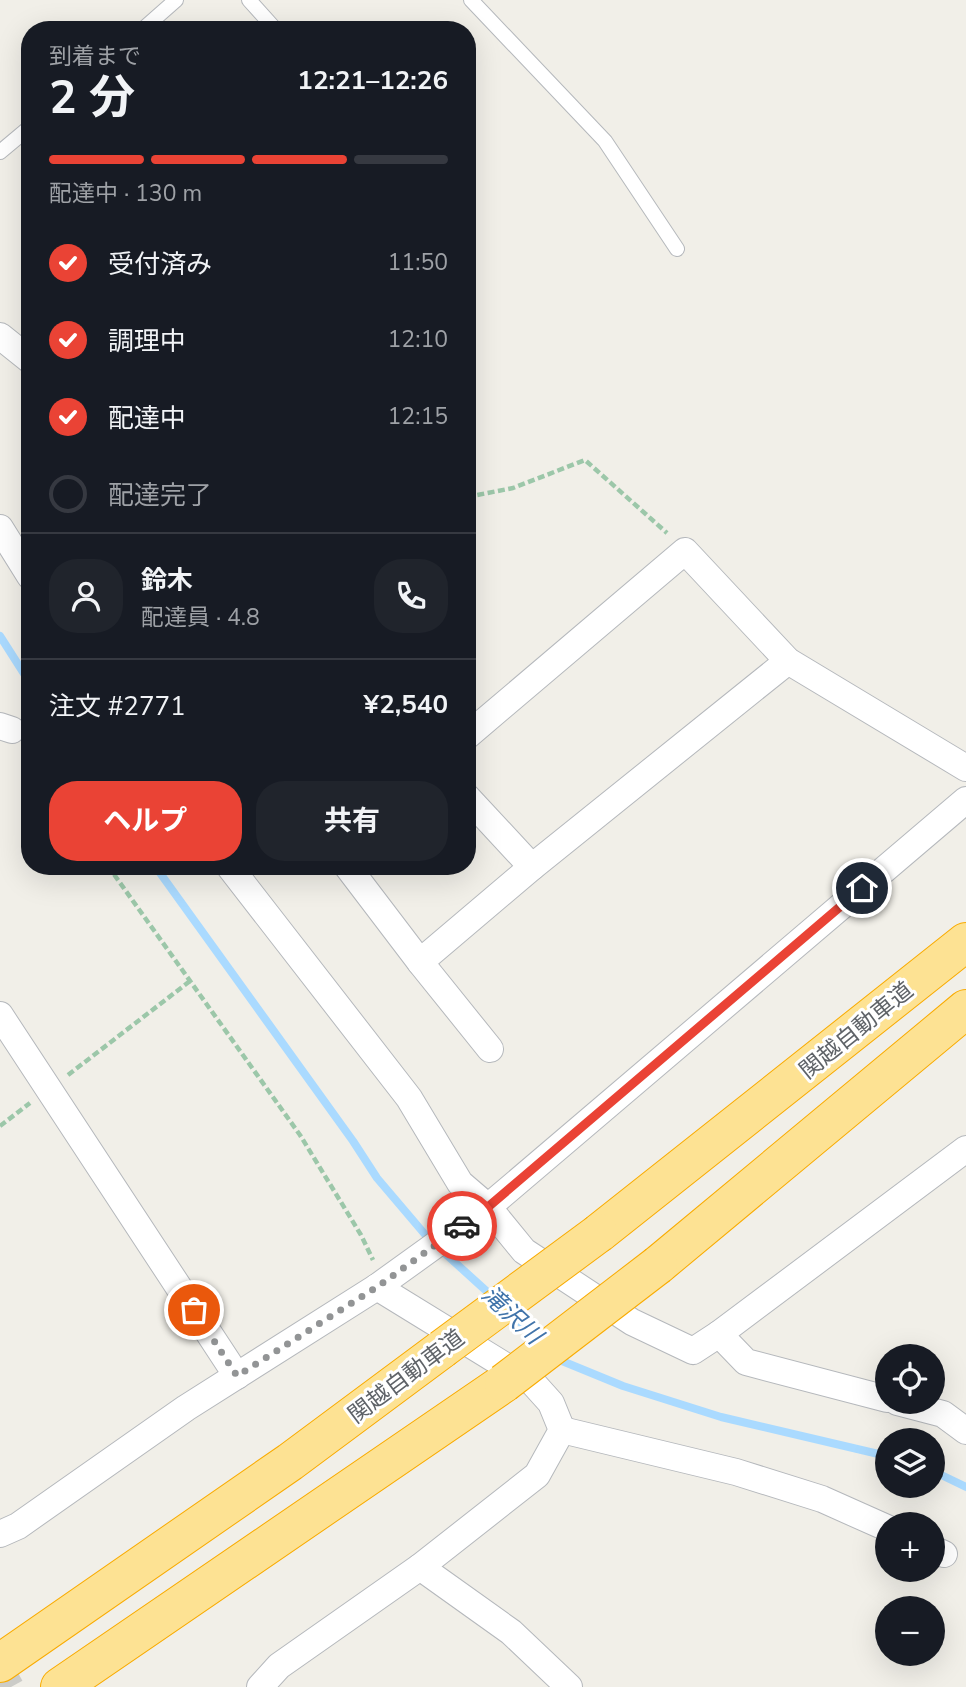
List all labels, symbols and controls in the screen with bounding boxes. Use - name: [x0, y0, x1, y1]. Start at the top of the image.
- text: 到着まで: [49, 41, 141, 72]
- text: 12:21–12:26: [297, 63, 448, 98]
- text: 2 分: [49, 66, 135, 129]
- text: 配達中 · 130 m: [49, 178, 202, 209]
- icon: check: [49, 244, 87, 282]
- text: 受付済み: [108, 247, 212, 282]
- text: 11:50: [388, 247, 448, 278]
- icon: check: [49, 321, 87, 359]
- text: 調理中: [108, 324, 186, 359]
- text: 12:10: [388, 324, 448, 355]
- icon: check: [49, 398, 87, 436]
- text: 配達中: [108, 401, 186, 436]
- text: 12:15: [388, 401, 448, 432]
- text: 配達完了: [108, 478, 212, 513]
- button: person: [49, 559, 123, 633]
- button: phone: [374, 559, 448, 633]
- text: 鈴木: [141, 563, 193, 598]
- text: 配達員 · 4.8: [141, 602, 260, 633]
- text: ¥2,540: [364, 687, 448, 722]
- text: 注文 #2771: [49, 689, 186, 724]
- button: ヘルプ: [49, 781, 242, 861]
- button: 共有: [256, 781, 448, 861]
- pin: [832, 858, 892, 918]
- icon: home: [843, 869, 881, 907]
- street label: 関越自動車道: [793, 975, 920, 1086]
- courier: [427, 1191, 497, 1261]
- icon: car: [443, 1207, 481, 1245]
- water label: 滝沢川: [475, 1279, 551, 1353]
- pin: [164, 1280, 224, 1340]
- icon: bag: [175, 1291, 213, 1329]
- street label: 関越自動車道: [342, 1322, 471, 1430]
- map controls: [875, 1344, 945, 1666]
- button: locate: [875, 1344, 945, 1414]
- button: layers: [875, 1428, 945, 1498]
- button: +: [875, 1512, 945, 1582]
- button: −: [875, 1596, 945, 1666]

